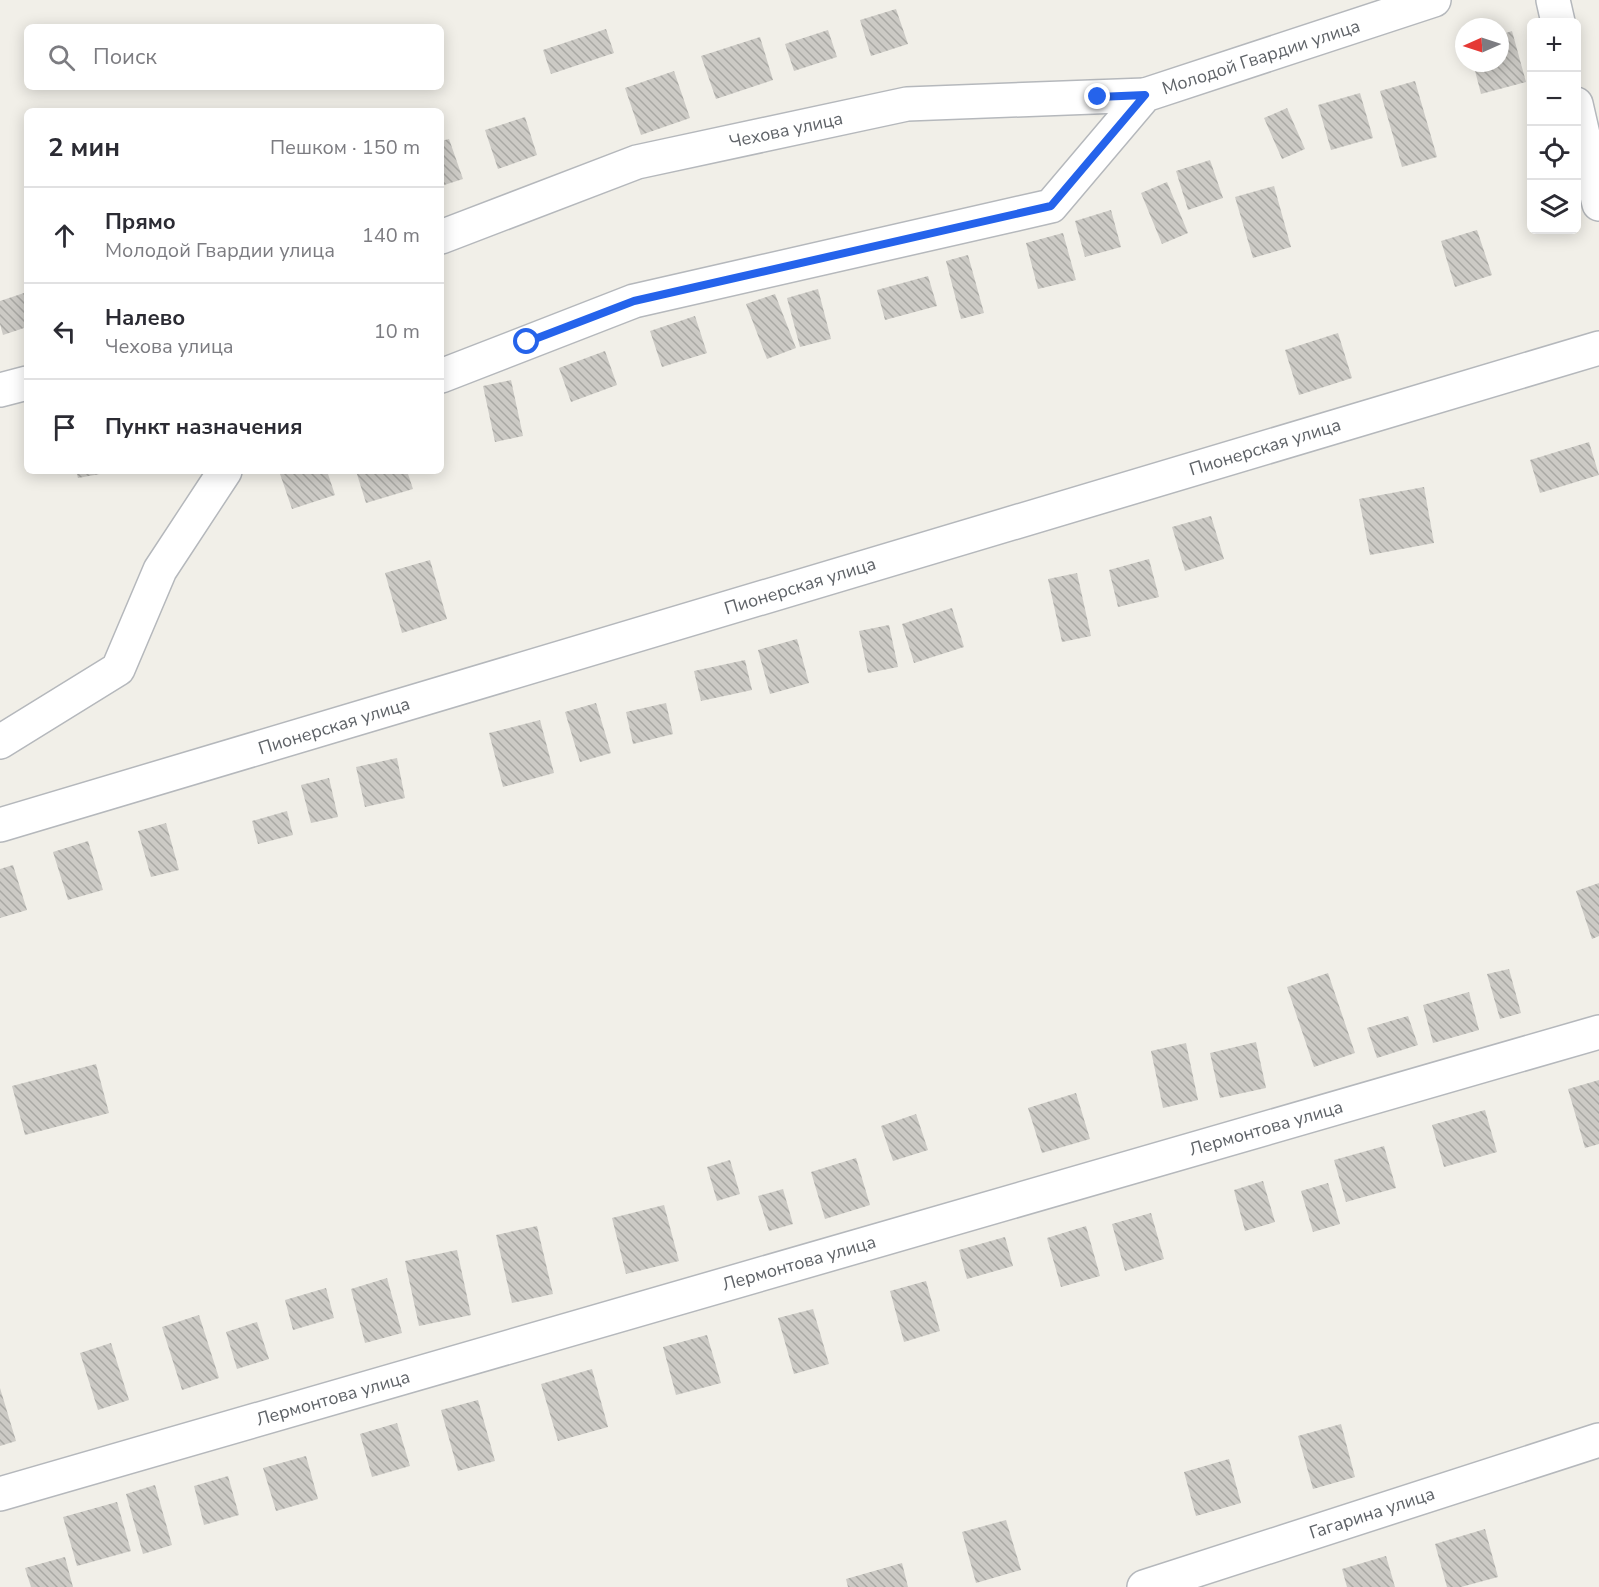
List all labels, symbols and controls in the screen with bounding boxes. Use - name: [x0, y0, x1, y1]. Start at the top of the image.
- street label: Молодой Гвардии улица: [1159, 14, 1363, 100]
- north arrow: [1455, 18, 1509, 72]
- map controls: [1527, 18, 1581, 234]
- button: +: [1527, 18, 1581, 72]
- search box: [24, 24, 444, 90]
- icon: search: [45, 41, 78, 74]
- text: Поиск: [93, 42, 157, 72]
- button: −: [1527, 72, 1581, 126]
- route end: [1084, 83, 1110, 109]
- street label: Чехова улица: [727, 106, 845, 154]
- button: locate: [1527, 126, 1581, 180]
- text: 2 мин: [48, 130, 120, 165]
- text: Пешком · 150 m: [270, 134, 420, 161]
- button: layers: [1527, 180, 1581, 234]
- text: Прямо: [105, 207, 176, 237]
- icon: ahead: [48, 219, 81, 252]
- text: 140 m: [362, 222, 420, 249]
- text: Молодой Гвардии улица: [105, 237, 335, 264]
- text: Налево: [105, 303, 185, 333]
- icon: left: [48, 315, 81, 348]
- text: 10 m: [374, 318, 420, 345]
- route start: [513, 328, 539, 354]
- text: Чехова улица: [105, 333, 234, 360]
- icon: arrive: [48, 411, 81, 444]
- text: Пункт назначения: [105, 412, 303, 442]
- street label: Пионерская улица: [1186, 412, 1344, 482]
- street label: Пионерская улица: [721, 551, 879, 621]
- street label: Пионерская улица: [255, 691, 413, 761]
- street label: Лермонтова улица: [1186, 1095, 1346, 1161]
- street label: Лермонтова улица: [719, 1230, 879, 1296]
- street label: Лермонтова улица: [253, 1365, 413, 1431]
- street label: Гагарина улица: [1306, 1481, 1438, 1545]

